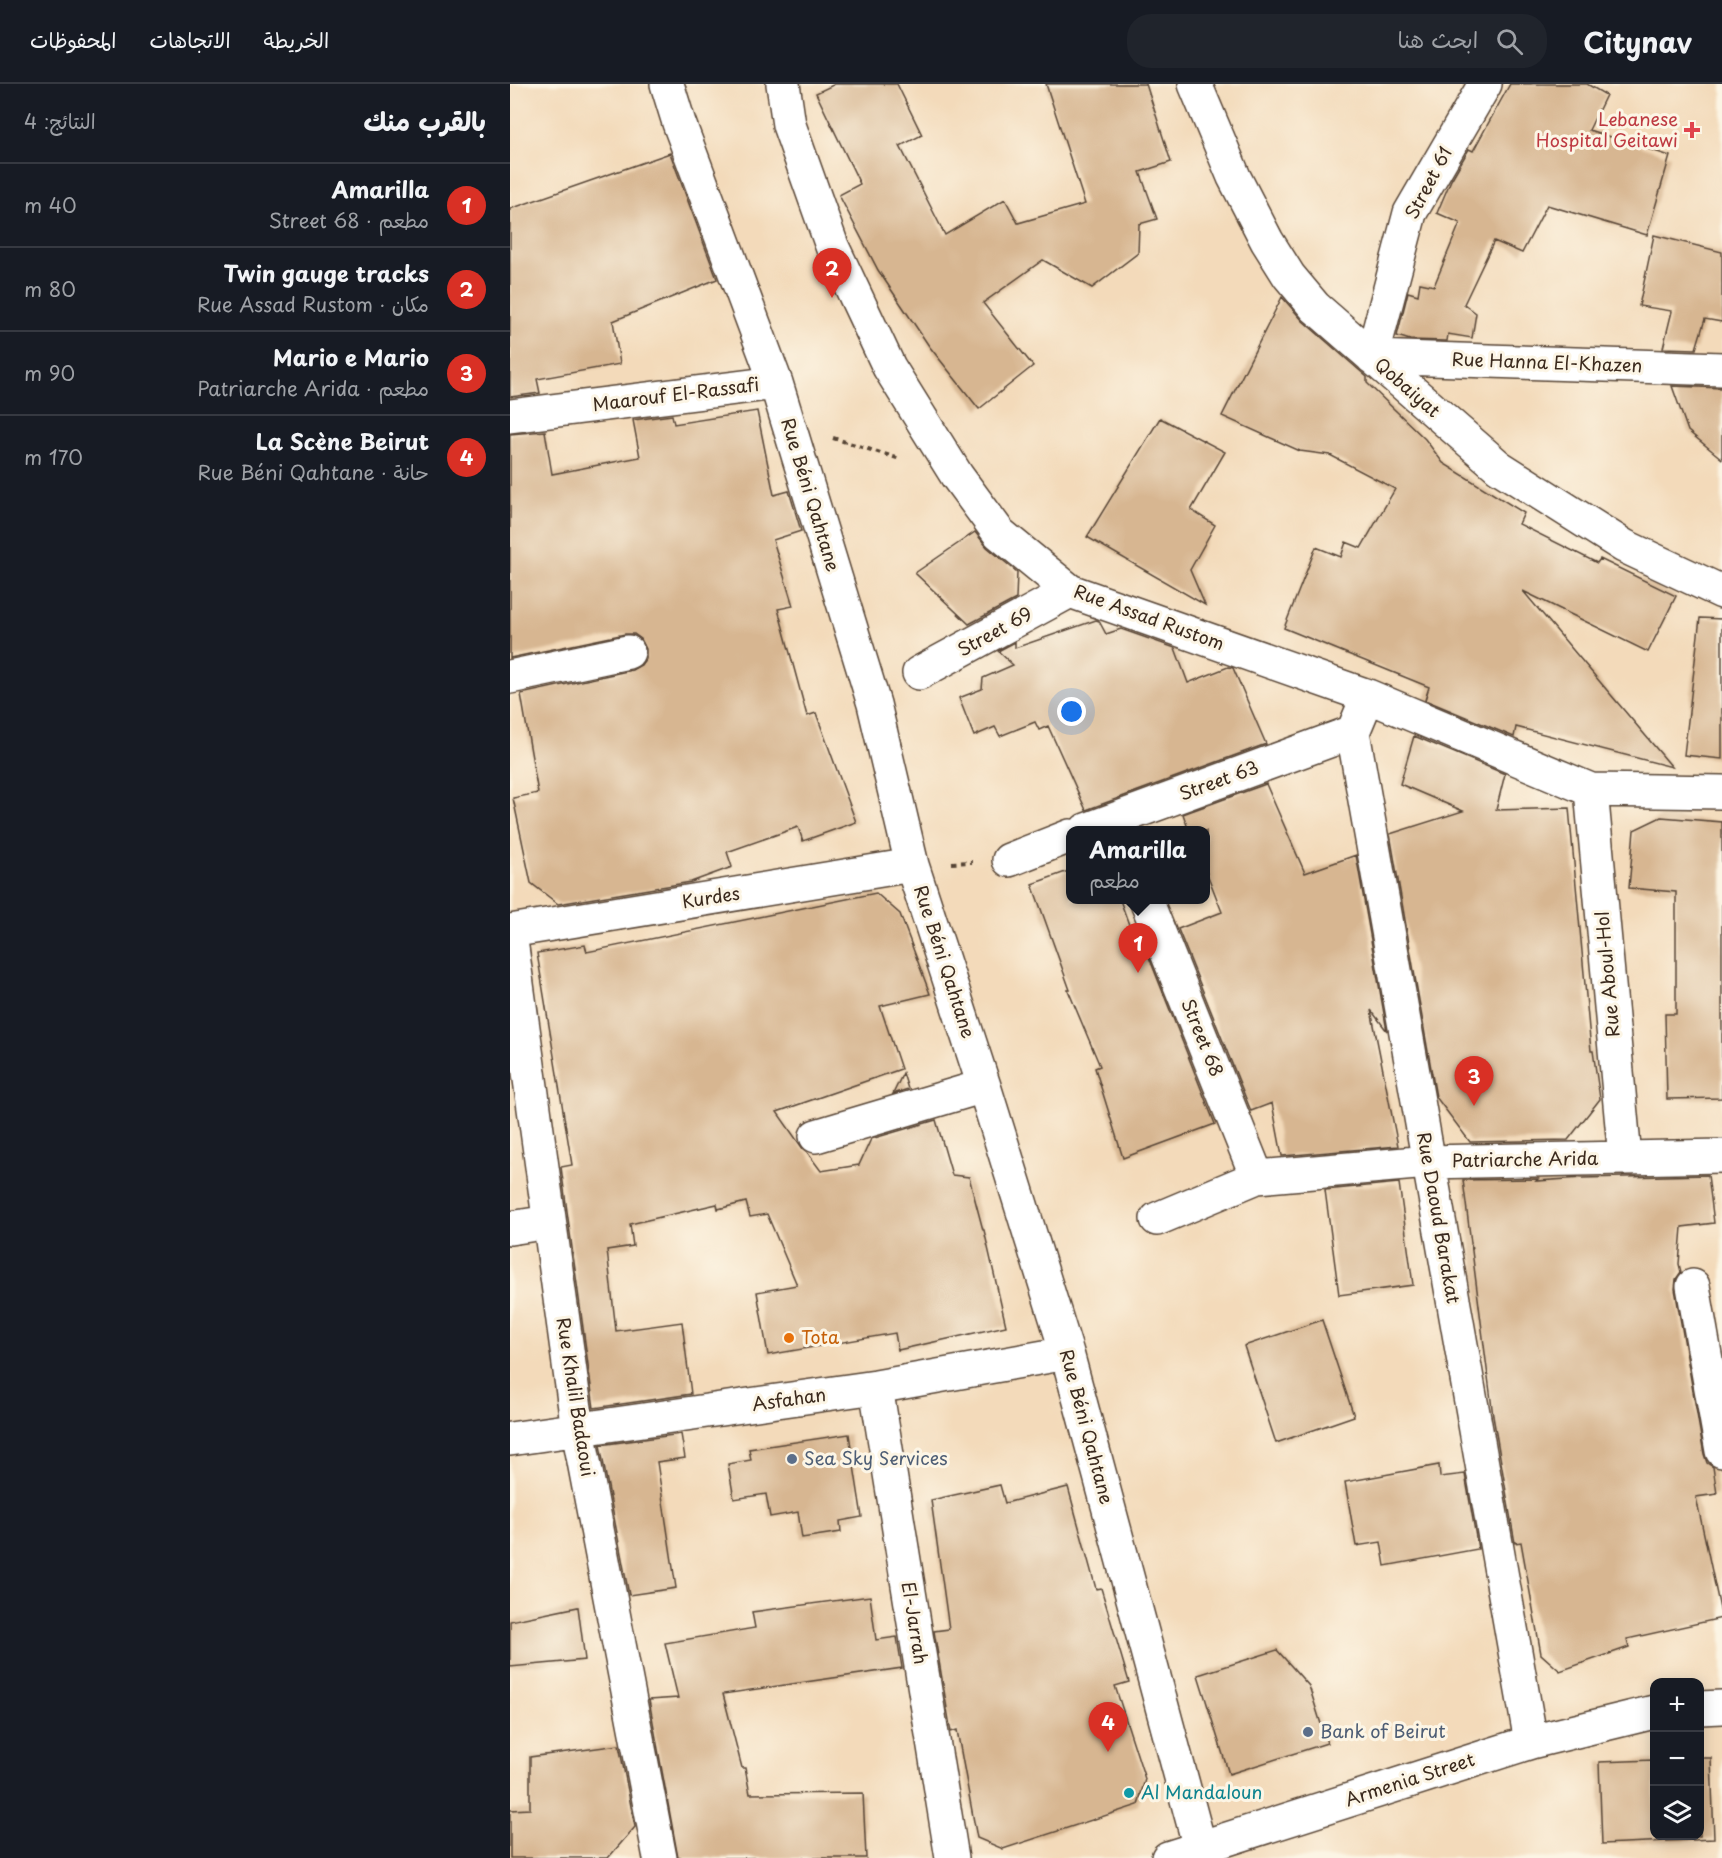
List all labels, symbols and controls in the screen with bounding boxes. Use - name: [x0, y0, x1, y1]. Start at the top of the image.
- search box: [1127, 14, 1547, 68]
- text: Citynav: [1583, 20, 1692, 63]
- text: ابحث هنا: [1397, 22, 1478, 55]
- text: المحفوظات: [30, 23, 116, 55]
- text: الاتجاهات: [149, 23, 231, 55]
- text: الخريطة: [264, 23, 329, 55]
- icon: search: [1493, 25, 1526, 58]
- text: بالقرب منك: [364, 101, 486, 140]
- place label: Lebanese Hospital Geitawi: [1536, 105, 1678, 153]
- text: النتائج: 4: [24, 106, 96, 136]
- marker: Lebanese Hospital Geitawi: [1683, 121, 1701, 139]
- street label: Street 61: [1397, 141, 1458, 223]
- text: Amarilla: [332, 172, 429, 205]
- text: 40 m: [24, 190, 77, 220]
- text: 1: [462, 190, 471, 220]
- text: مطعم · Street 68: [269, 205, 429, 235]
- pin: 2: [812, 248, 852, 298]
- text: Twin gauge tracks: [223, 256, 429, 289]
- text: 80 m: [24, 274, 76, 304]
- text: 2: [459, 274, 474, 304]
- text: مكان · Rue Assad Rustom: [197, 289, 429, 319]
- text: Mario e Mario: [273, 340, 429, 373]
- street label: Rue Hanna El-Khazen: [1451, 345, 1643, 378]
- street label: Qobaiyat: [1369, 351, 1447, 423]
- text: 90 m: [24, 358, 75, 388]
- text: 3: [460, 358, 473, 388]
- street label: Maarouf El-Rassafi: [591, 370, 761, 417]
- text: مطعم · Patriarche Arida: [197, 373, 429, 403]
- street label: Rue Béni Qahtane: [775, 414, 848, 575]
- text: La Scène Beirut: [256, 424, 429, 457]
- text: 170 m: [24, 442, 83, 472]
- text: 4: [460, 442, 473, 472]
- text: حانة · Rue Béni Qahtane: [198, 457, 429, 487]
- street label: Rue Assad Rustom: [1070, 577, 1229, 656]
- street label: Street 69: [952, 599, 1036, 662]
- your location: [1057, 697, 1086, 726]
- street label: Street 63: [1175, 753, 1262, 806]
- popup: [1066, 826, 1210, 904]
- text: Amarilla: [1089, 832, 1187, 865]
- text: مطعم: [1089, 865, 1140, 895]
- street label: Kurdes: [680, 879, 742, 914]
- street label: Rue Béni Qahtane: [908, 882, 983, 1042]
- street label: Rue Aboul-Hol: [1588, 910, 1625, 1038]
- pin: 1: [1118, 924, 1158, 973]
- street label: Street 68: [1176, 994, 1231, 1080]
- pin: 3: [1454, 1056, 1494, 1106]
- street label: Rue Daoud Barakat: [1411, 1130, 1468, 1306]
- street label: Patriarche Arida: [1452, 1144, 1599, 1173]
- street label: Rue Khalil Badaoui: [551, 1315, 602, 1478]
- place label: Tota: [801, 1323, 840, 1350]
- marker: Tota: [782, 1331, 796, 1345]
- street label: Rue Béni Qahtane: [1054, 1346, 1121, 1507]
- street label: Asfahan: [750, 1380, 827, 1417]
- place label: Sea Sky Services: [804, 1444, 947, 1471]
- marker: Sea Sky Services: [785, 1452, 799, 1466]
- street label: El-Jarrah: [896, 1579, 935, 1666]
- map controls: [1650, 1678, 1704, 1840]
- button: +: [1650, 1678, 1704, 1732]
- pin: 4: [1088, 1702, 1128, 1752]
- place label: Bank of Beirut: [1320, 1717, 1446, 1744]
- marker: Bank of Beirut: [1301, 1725, 1315, 1739]
- button: −: [1650, 1732, 1704, 1786]
- street label: Armenia Street: [1341, 1745, 1478, 1812]
- place label: Al Mandaloun: [1141, 1778, 1262, 1805]
- marker: Al Mandaloun: [1122, 1786, 1136, 1800]
- button: layers: [1650, 1786, 1704, 1840]

